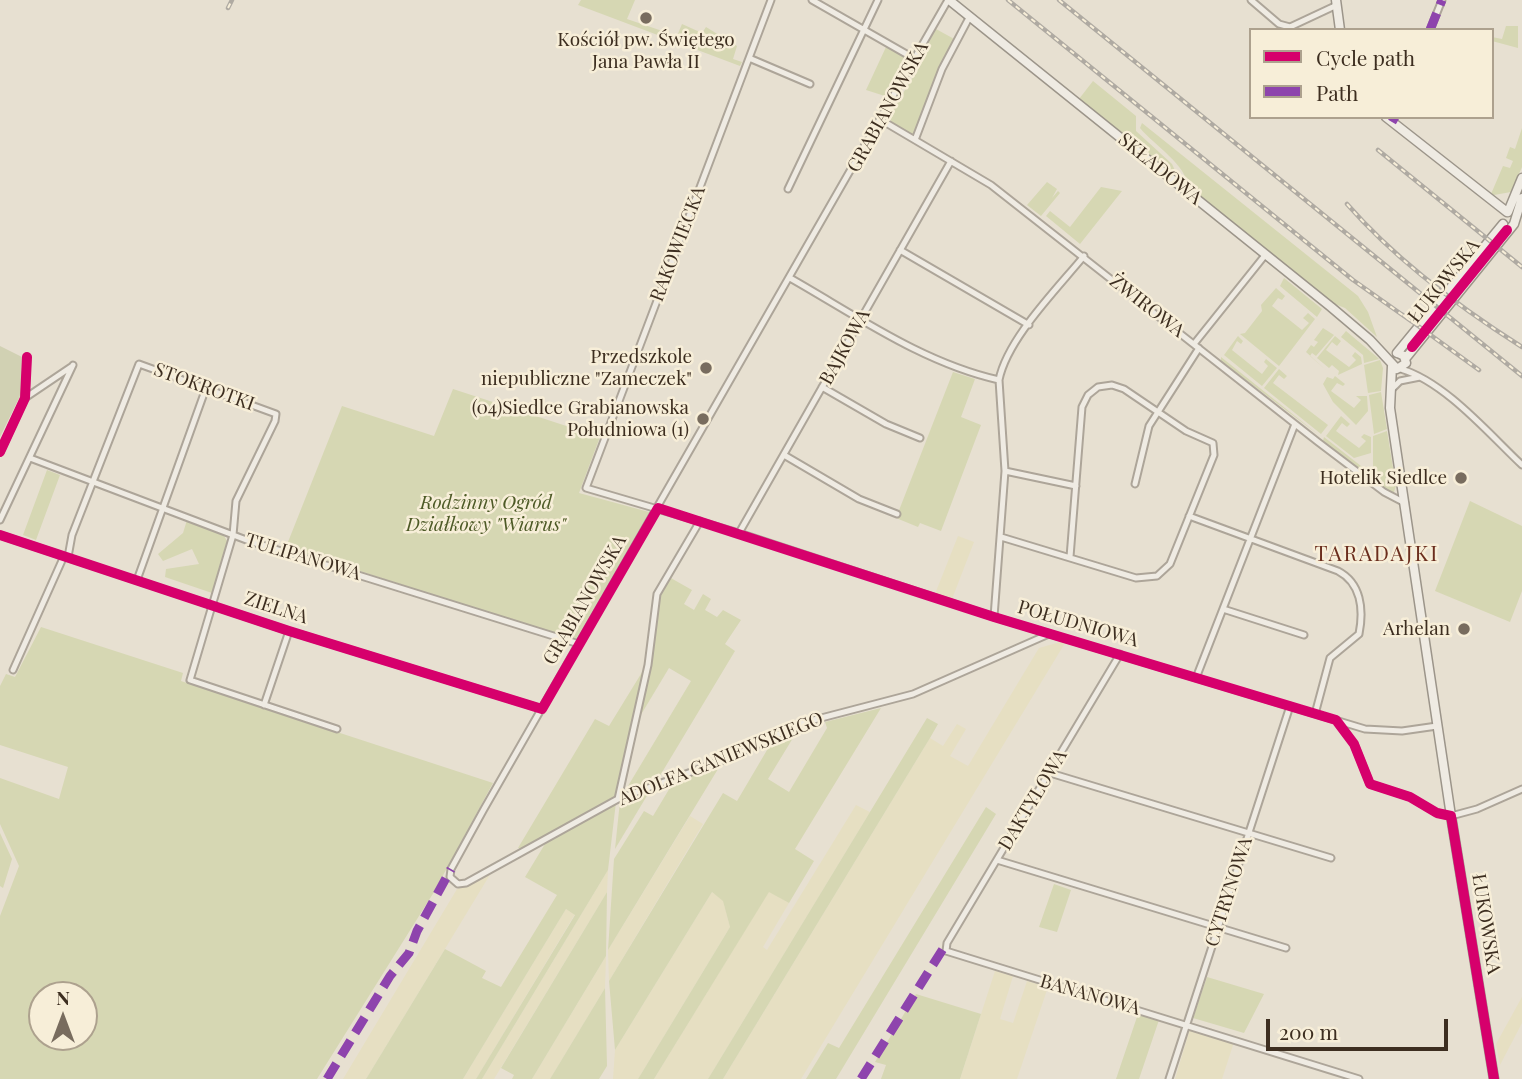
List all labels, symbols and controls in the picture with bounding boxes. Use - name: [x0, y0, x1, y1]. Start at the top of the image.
- marker: Kościół pw. Świętego Jana Pawła II: [638, 10, 654, 26]
- legend: [1249, 28, 1494, 119]
- place label: Kościół pw. Świętego Jana Pawła II: [557, 29, 735, 73]
- street label: GRABIANOWSKA: [843, 38, 933, 176]
- text: Cycle path: [1316, 43, 1415, 71]
- text: Path: [1316, 78, 1358, 106]
- street label: SKŁADOWA: [1114, 128, 1206, 210]
- street label: RAKOWIECKA: [646, 183, 710, 305]
- street label: ŁUKOWSKA: [1403, 234, 1485, 328]
- street label: ŻWIROWA: [1105, 270, 1189, 342]
- street label: BAJKOWA: [815, 305, 875, 389]
- place label: Przedszkole niepubliczne "Zameczek": [481, 346, 692, 390]
- street label: STOKROTKI: [151, 358, 257, 416]
- marker: Przedszkole niepubliczne "Zameczek": [698, 360, 714, 376]
- place label: (04)Siedlce Grabianowska Południowa (1): [472, 397, 689, 441]
- marker: (04)Siedlce Grabianowska Południowa (1): [695, 411, 711, 427]
- place label: Hotelik Siedlce: [1319, 467, 1447, 489]
- marker: Hotelik Siedlce: [1453, 470, 1469, 486]
- park label: Rodzinny Ogród Działkowy "Wiarus": [406, 492, 566, 536]
- street label: TULIPANOWA: [243, 529, 363, 585]
- street label: GRABIANOWSKA: [539, 531, 631, 669]
- district label: TARADAJKI: [1316, 541, 1438, 567]
- street label: ZIELNA: [241, 587, 311, 629]
- street label: POŁUDNIOWA: [1015, 596, 1141, 652]
- place label: Arhelan: [1383, 618, 1450, 640]
- marker: Arhelan: [1456, 621, 1472, 637]
- street label: ADOLFA GANIEWSKIEGO: [615, 707, 827, 811]
- street label: DAKTYLOWA: [994, 745, 1072, 855]
- street label: CYTRYNOWA: [1201, 834, 1257, 950]
- street label: ŁUKOWSKA: [1467, 872, 1505, 976]
- street label: BANANOWA: [1037, 970, 1143, 1020]
- north arrow: [28, 981, 98, 1051]
- text: N: [56, 984, 70, 1010]
- scale bar: [1270, 1006, 1452, 1050]
- text: 200 m: [1279, 1017, 1338, 1045]

